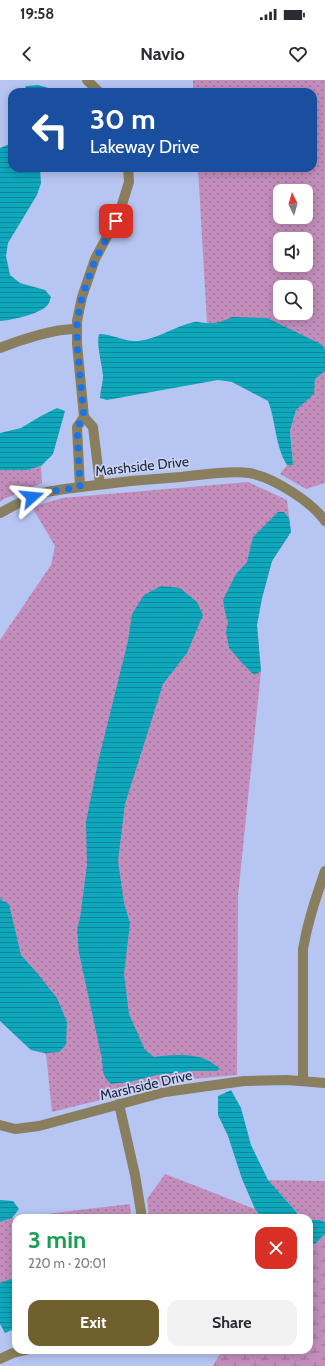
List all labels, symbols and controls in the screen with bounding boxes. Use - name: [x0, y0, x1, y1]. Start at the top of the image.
- text: 19:58: [20, 5, 54, 23]
- icon: back: [16, 43, 38, 65]
- text: Navio: [140, 43, 185, 65]
- icon: heart: [287, 43, 309, 65]
- text: 30 m: [90, 102, 156, 136]
- icon: left: [24, 104, 76, 156]
- text: Lakeway Drive: [90, 136, 199, 158]
- north arrow: [273, 184, 313, 224]
- map controls: [273, 184, 313, 320]
- pin: [99, 204, 133, 238]
- icon: arrive: [105, 210, 127, 232]
- button: sound: [273, 232, 313, 272]
- button: search: [273, 280, 313, 320]
- street label: Marshside Drive: [94, 452, 190, 480]
- position arrow: [11, 476, 53, 518]
- street label: Marshside Drive: [98, 1066, 194, 1104]
- text: 3 min: [28, 1225, 86, 1254]
- button: close: [255, 1227, 297, 1269]
- text: 220 m · 20:01: [28, 1255, 106, 1271]
- button: Exit: [28, 1300, 159, 1346]
- button: Share: [167, 1300, 297, 1346]

